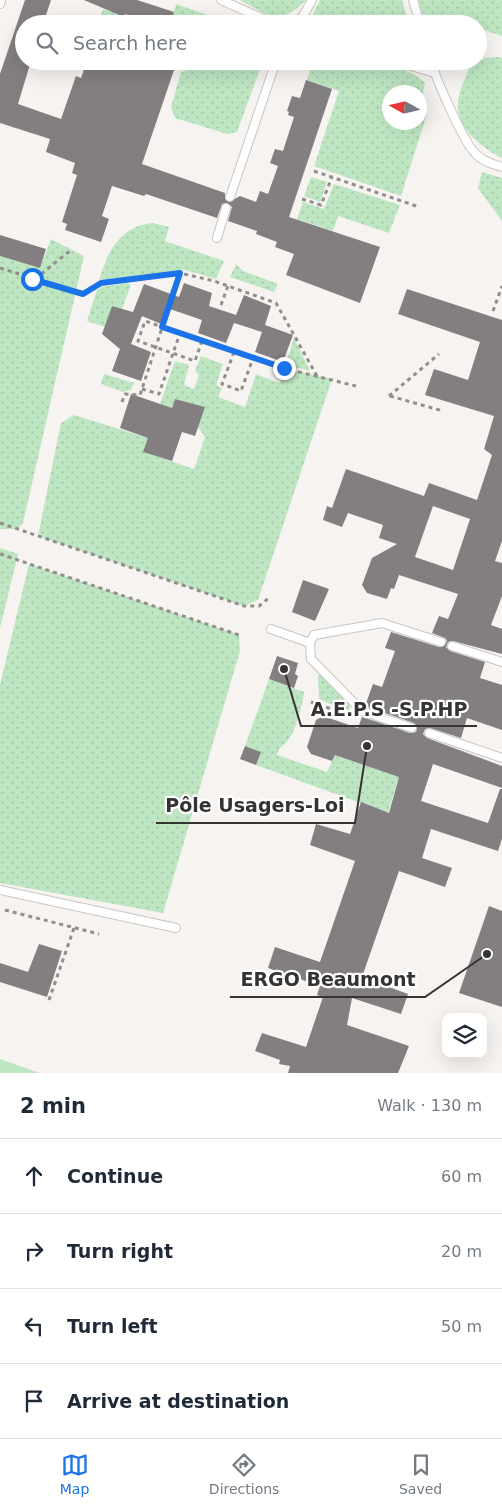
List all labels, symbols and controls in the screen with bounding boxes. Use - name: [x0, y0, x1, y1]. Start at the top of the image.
- search box: [15, 15, 487, 70]
- icon: search: [33, 29, 61, 57]
- text: Search here: [73, 32, 187, 54]
- north arrow: [382, 85, 427, 130]
- route start: [21, 268, 44, 291]
- route end: [273, 357, 296, 380]
- callout: A.E.P.S -S.P.HP: [301, 692, 477, 726]
- text: A.E.P.S -S.P.HP: [311, 698, 467, 720]
- callout: Pôle Usagers-Loi: [156, 789, 355, 823]
- text: Pôle Usagers-Loi: [165, 794, 345, 816]
- callout: ERGO Beaumont: [230, 963, 425, 997]
- text: ERGO Beaumont: [240, 968, 416, 990]
- map controls: [442, 1013, 487, 1058]
- button: layers: [442, 1013, 487, 1058]
- text: 2 min: [20, 1094, 86, 1118]
- text: Walk · 130 m: [377, 1096, 482, 1115]
- icon: ahead: [20, 1162, 48, 1190]
- text: Continue: [67, 1165, 163, 1187]
- text: 60 m: [441, 1167, 482, 1186]
- icon: right: [20, 1237, 48, 1265]
- text: Turn right: [67, 1240, 173, 1262]
- text: 20 m: [441, 1242, 482, 1261]
- icon: left: [20, 1312, 48, 1340]
- text: Turn left: [67, 1315, 158, 1337]
- text: 50 m: [441, 1317, 482, 1336]
- icon: arrive: [20, 1387, 48, 1415]
- text: Arrive at destination: [67, 1390, 289, 1412]
- tab: Map: [60, 1451, 89, 1497]
- tab: Directions: [209, 1451, 279, 1497]
- tab: Saved: [399, 1451, 442, 1497]

